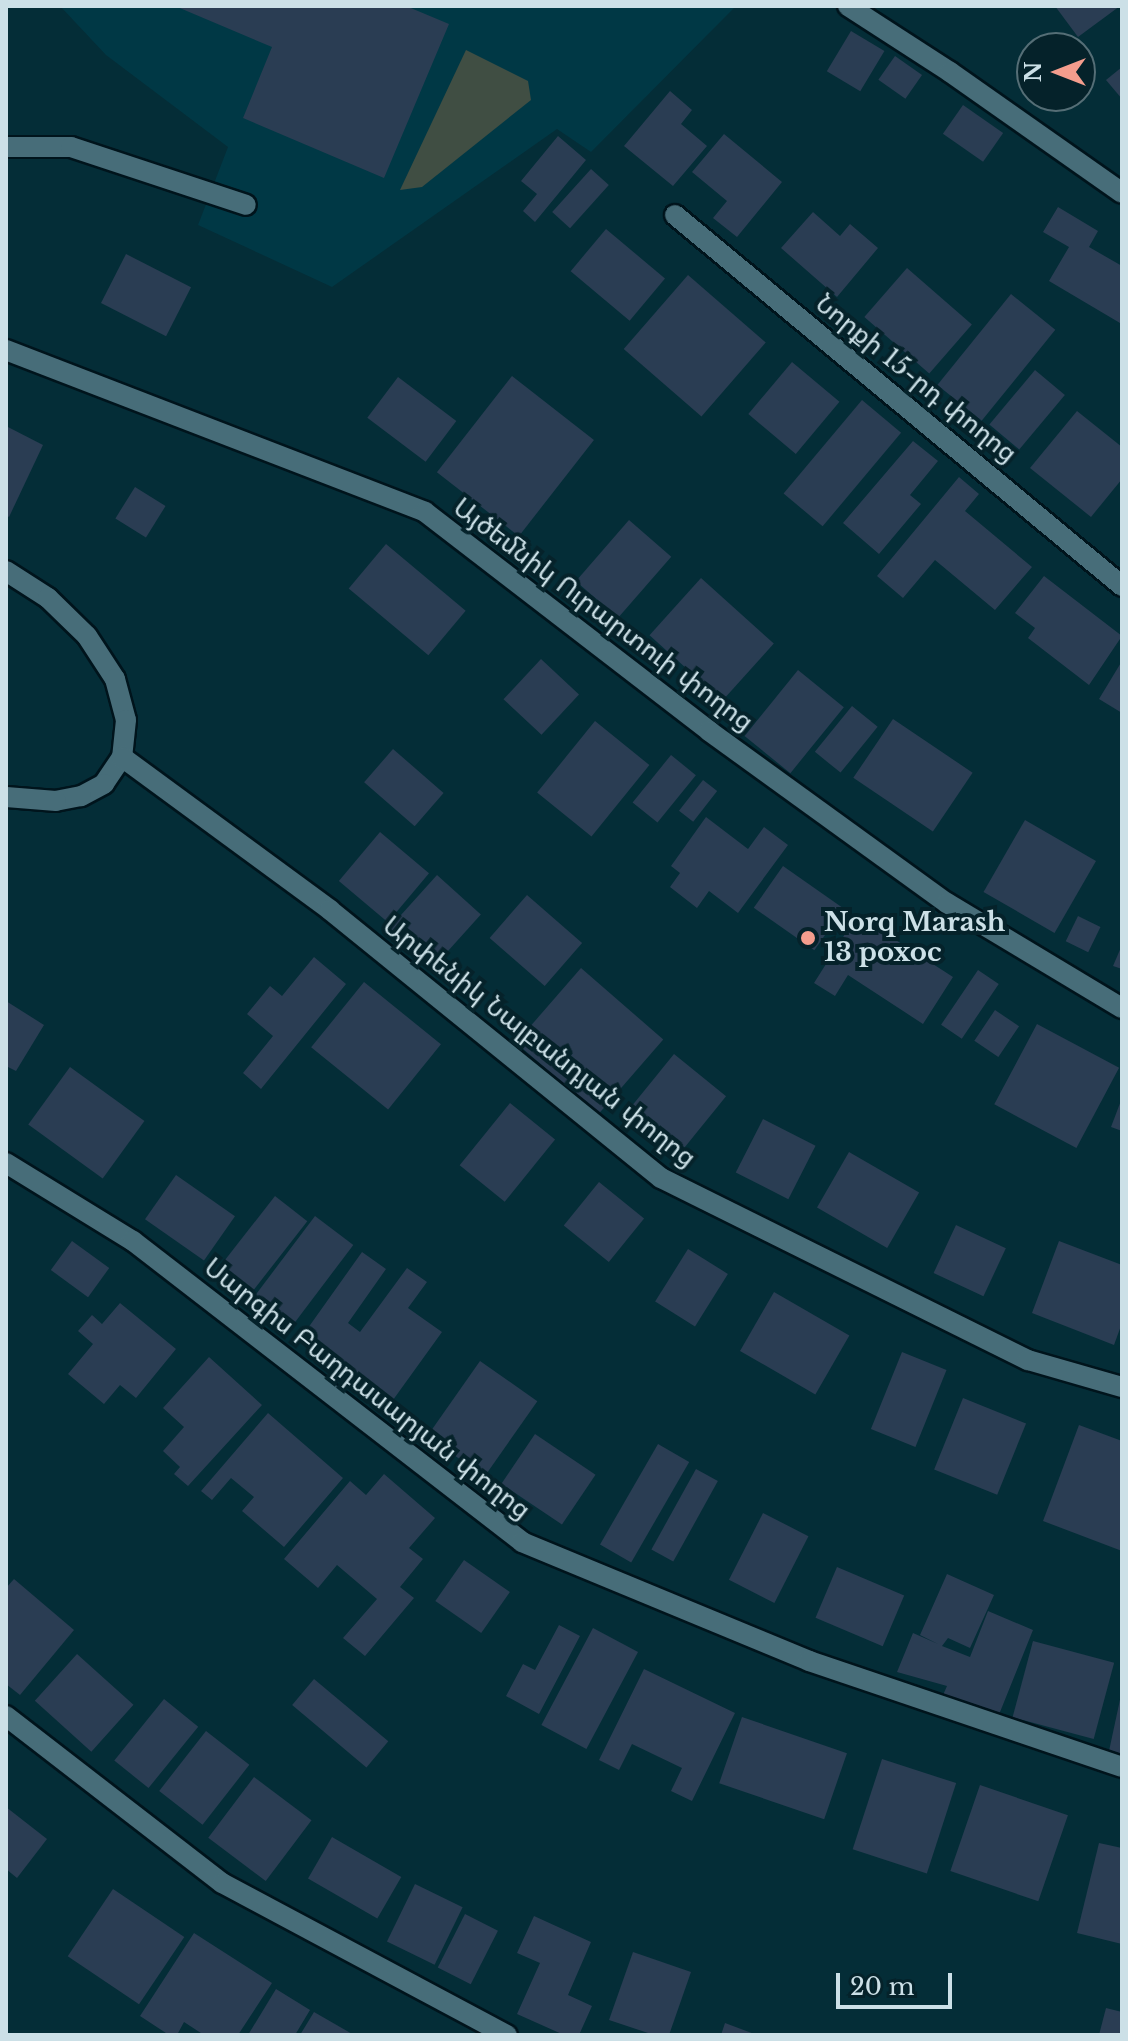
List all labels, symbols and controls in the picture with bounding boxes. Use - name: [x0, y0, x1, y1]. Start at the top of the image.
- north arrow: [1016, 32, 1096, 112]
- text: N: [1020, 62, 1047, 82]
- street label: Նորքի 15-րդ փողոց: [809, 288, 1023, 470]
- street label: Այծեմնիկ Ուրարտուի փողոց: [447, 492, 759, 738]
- place label: Norq Marash 13 poxoc: [824, 907, 1005, 968]
- street label: Արփենիկ Նալբանդյան փողոց: [376, 910, 702, 1174]
- marker: Norq Marash 13 poxoc: [799, 929, 817, 947]
- street label: Սարգիս Բաղդասարյան փողոց: [198, 1252, 536, 1526]
- scale bar: [840, 1957, 956, 2007]
- text: 20 m: [850, 1972, 915, 2001]

